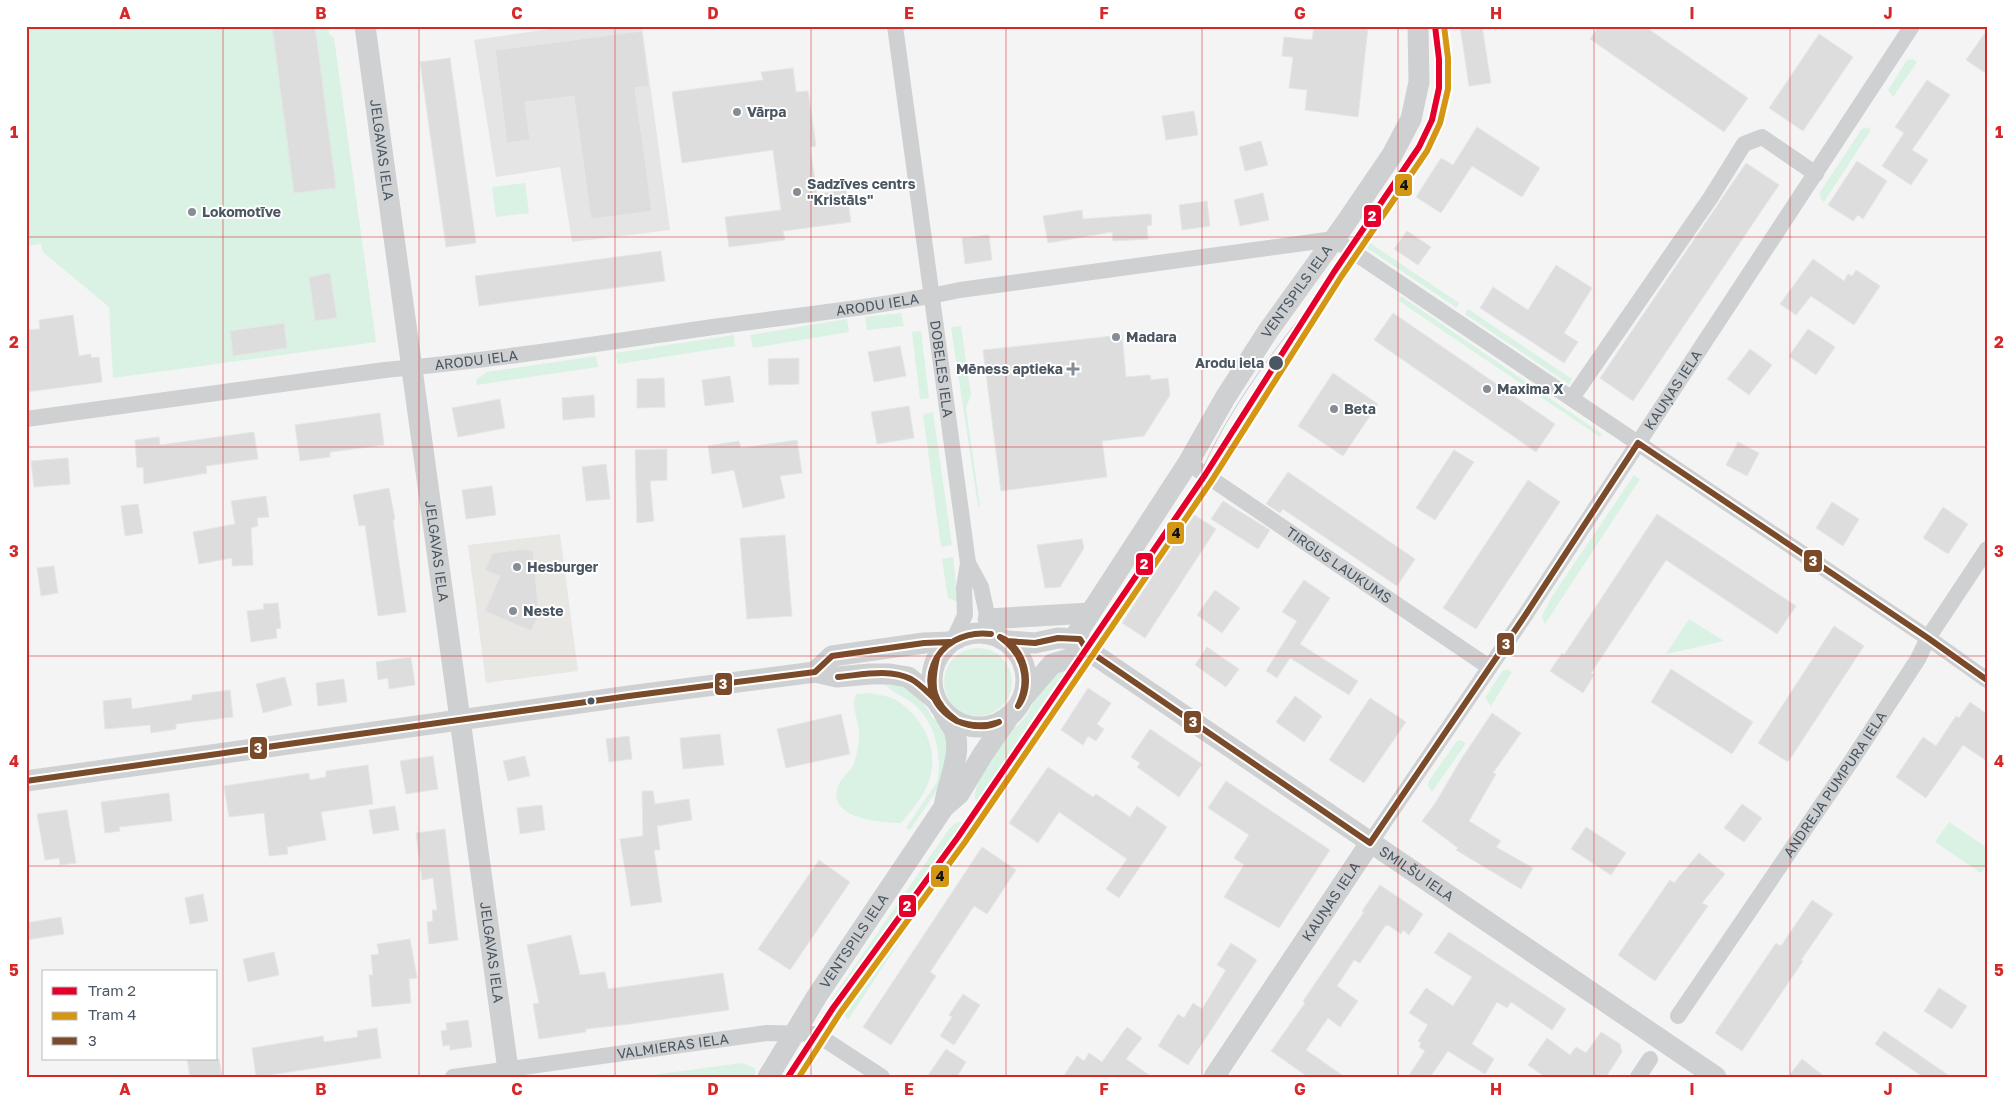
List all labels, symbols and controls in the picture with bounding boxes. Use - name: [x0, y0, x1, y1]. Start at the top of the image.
- text: A: [119, 3, 131, 23]
- text: B: [315, 3, 327, 23]
- text: C: [511, 3, 523, 23]
- text: D: [707, 3, 719, 23]
- text: E: [904, 3, 914, 23]
- text: F: [1099, 3, 1109, 23]
- text: G: [1294, 3, 1306, 23]
- text: H: [1490, 3, 1502, 23]
- text: I: [1689, 3, 1695, 23]
- text: J: [1883, 3, 1893, 23]
- street label: JELGAVAS IELA: [367, 98, 398, 202]
- place label: Vārpa: [747, 103, 786, 120]
- marker: Vārpa: [731, 106, 743, 118]
- text: 1: [10, 122, 18, 142]
- text: 1: [1995, 122, 2003, 142]
- line badge: 4: [1394, 173, 1413, 197]
- place label: Sadzīves centrs "Kristāls": [807, 175, 916, 208]
- text: 4: [1400, 176, 1409, 193]
- marker: Sadzīves centrs "Kristāls": [791, 186, 803, 198]
- place label: Lokomotīve: [202, 203, 281, 220]
- line badge: 2: [1363, 204, 1382, 228]
- marker: Lokomotīve: [186, 206, 198, 218]
- text: 2: [1368, 207, 1377, 224]
- street label: VENTSPILS IELA: [1257, 241, 1336, 341]
- street label: ARODU IELA: [835, 289, 921, 319]
- street label: DOBELES IELA: [927, 319, 957, 419]
- place label: Madara: [1126, 328, 1177, 345]
- marker: Madara: [1110, 331, 1122, 343]
- text: 2: [9, 332, 19, 352]
- text: 2: [1994, 332, 2004, 352]
- street label: ARODU IELA: [434, 346, 519, 373]
- street label: KAUŅAS IELA: [1640, 346, 1705, 433]
- place label: Arodu iela: [1195, 354, 1264, 371]
- marker: Arodu iela: [1267, 354, 1285, 372]
- place label: Mēness aptieka: [956, 360, 1063, 377]
- marker: Mēness aptieka: [1067, 363, 1079, 375]
- place label: Maxima X: [1497, 380, 1564, 397]
- marker: Maxima X: [1481, 383, 1493, 395]
- place label: Beta: [1344, 400, 1376, 417]
- marker: Beta: [1328, 403, 1340, 415]
- street label: JELGAVAS IELA: [422, 499, 453, 603]
- line badge: 4: [1166, 521, 1185, 545]
- street label: TIRGUS LAUKUMS: [1283, 523, 1395, 606]
- text: 4: [1172, 524, 1181, 541]
- text: 3: [9, 541, 19, 561]
- text: 3: [1994, 541, 2004, 561]
- line badge: 3: [1803, 549, 1823, 573]
- line badge: 2: [1135, 552, 1154, 576]
- text: 3: [1809, 552, 1817, 569]
- text: 2: [1140, 555, 1149, 572]
- place label: Hesburger: [527, 558, 599, 575]
- marker: Hesburger: [511, 561, 523, 573]
- place label: Neste: [523, 602, 564, 619]
- marker: Neste: [507, 605, 519, 617]
- line badge: 3: [1496, 632, 1515, 656]
- text: 3: [1502, 635, 1510, 652]
- line badge: 3: [714, 672, 733, 696]
- text: 3: [719, 675, 727, 692]
- unlabelled marker: [586, 696, 596, 706]
- street label: ANDREJA PUMPURA IELA: [1780, 707, 1890, 860]
- line badge: 3: [1183, 710, 1202, 734]
- text: 3: [1189, 713, 1197, 730]
- line badge: 3: [249, 736, 268, 760]
- text: 3: [254, 739, 262, 756]
- text: 4: [9, 751, 19, 771]
- text: 4: [1994, 751, 2004, 771]
- street label: SMILŠU IELA: [1376, 842, 1458, 905]
- street label: KAUŅAS IELA: [1298, 858, 1364, 944]
- line badge: 4: [930, 864, 950, 888]
- text: 4: [936, 867, 945, 884]
- street label: VENTSPILS IELA: [816, 890, 892, 991]
- line badge: 2: [898, 894, 917, 918]
- text: 2: [903, 897, 912, 914]
- street label: JELGAVAS IELA: [477, 901, 508, 1005]
- text: 5: [9, 960, 19, 980]
- text: 5: [1994, 960, 2004, 980]
- legend: [42, 970, 218, 1060]
- text: Tram 2: [88, 981, 136, 999]
- text: Tram 4: [88, 1005, 136, 1023]
- street label: VALMIERAS IELA: [616, 1029, 730, 1062]
- text: 3: [88, 1031, 97, 1049]
- text: A: [119, 1079, 131, 1099]
- text: B: [315, 1079, 327, 1099]
- text: C: [511, 1079, 523, 1099]
- text: D: [707, 1079, 719, 1099]
- text: E: [904, 1079, 914, 1099]
- text: F: [1099, 1079, 1109, 1099]
- text: G: [1294, 1079, 1306, 1099]
- text: H: [1490, 1079, 1502, 1099]
- text: I: [1689, 1079, 1695, 1099]
- text: J: [1883, 1079, 1893, 1099]

